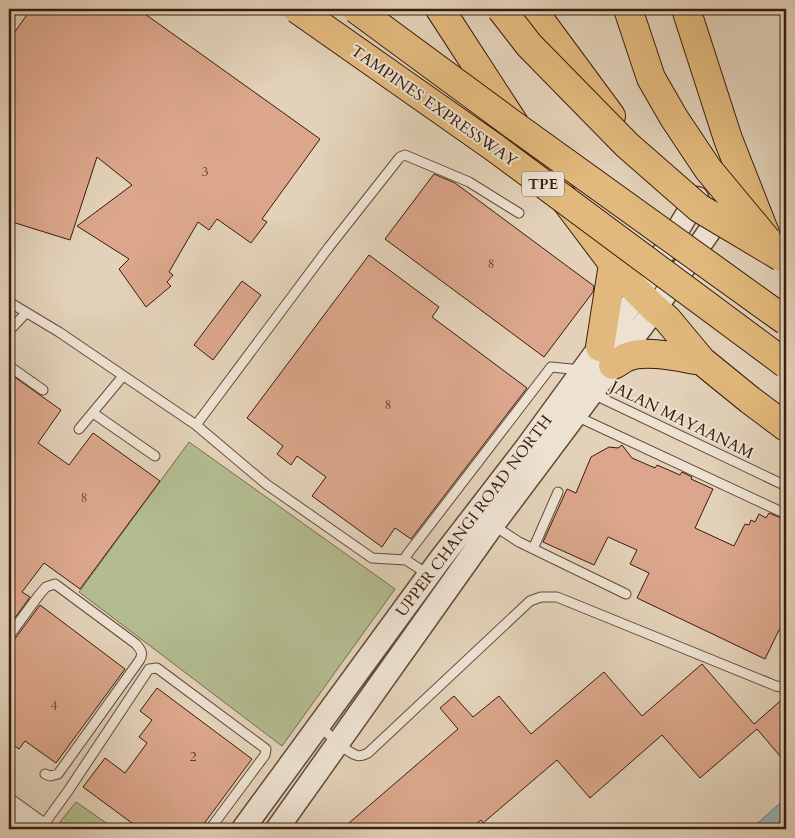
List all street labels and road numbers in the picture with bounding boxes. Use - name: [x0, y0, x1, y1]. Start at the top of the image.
- street label: TAMPINES EXPRESSWAY: [346, 40, 522, 172]
- road number: TPE: [522, 172, 564, 196]
- street label: JALAN MAYAANAM: [605, 375, 757, 464]
- street label: UPPER CHANGI ROAD NORTH: [391, 411, 557, 621]

